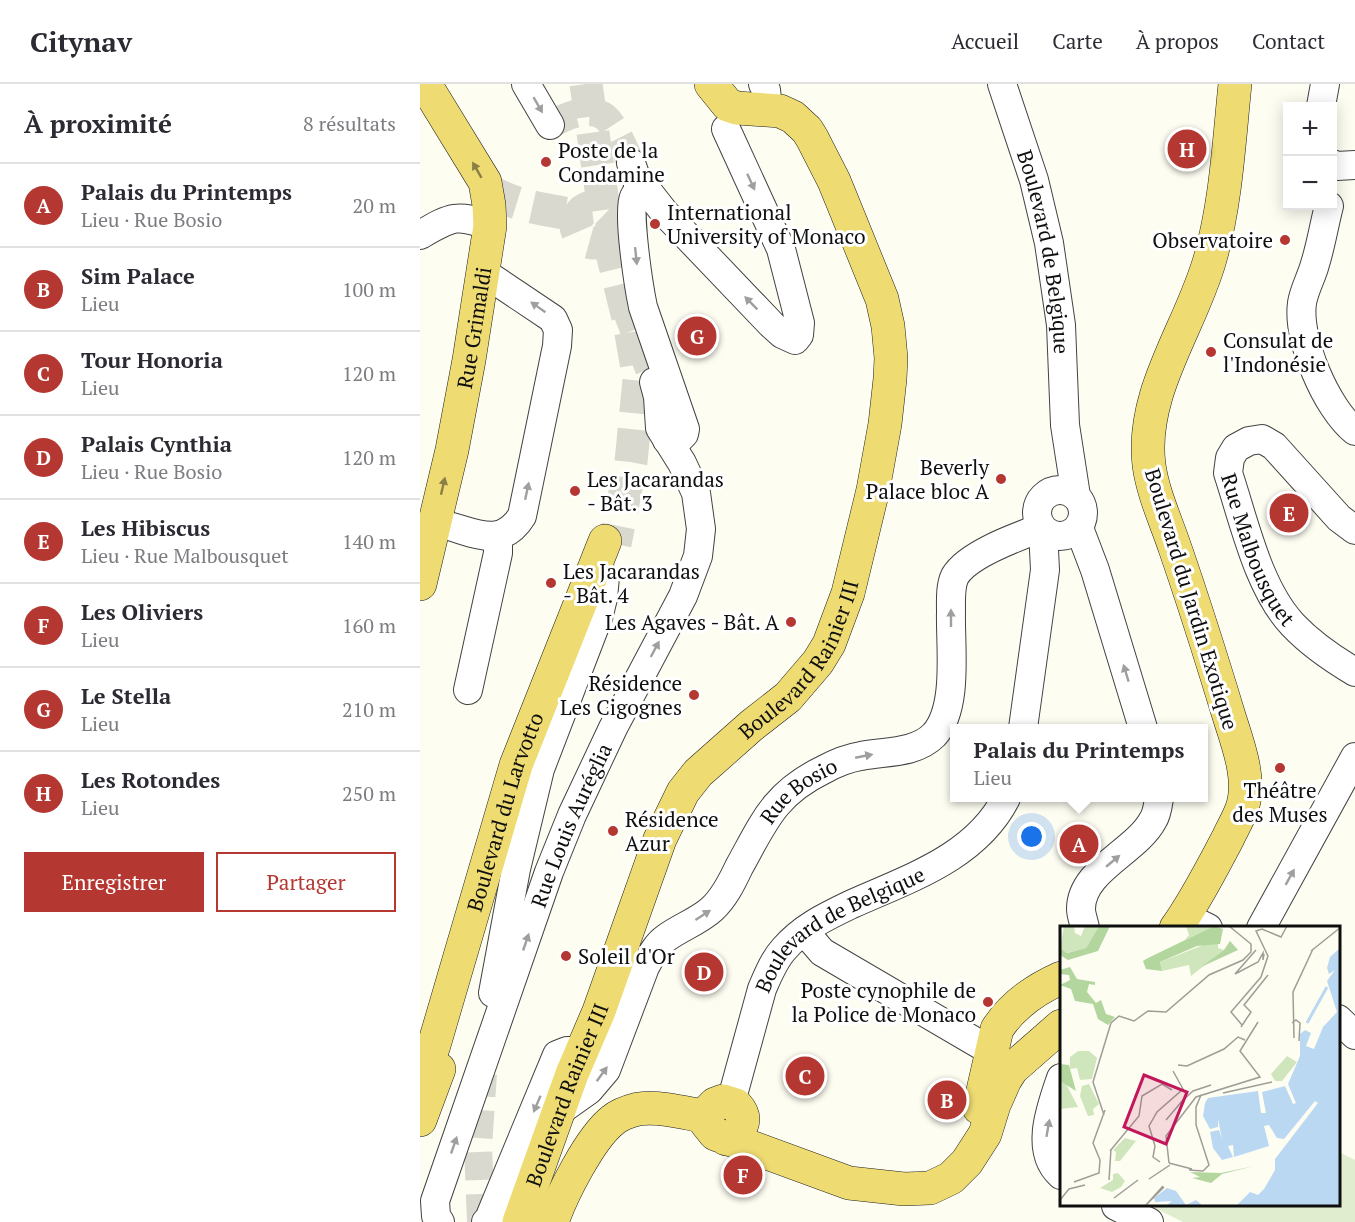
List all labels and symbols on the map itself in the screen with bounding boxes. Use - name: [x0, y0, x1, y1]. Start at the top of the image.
- one-way arrow: [533, 97, 543, 114]
- pin: H: [1168, 126, 1206, 172]
- place label: Poste de la Condamine: [558, 136, 665, 188]
- street label: Boulevard de Belgique: [1011, 146, 1076, 355]
- marker: Poste de la Condamine: [539, 155, 553, 169]
- one-way arrow: [472, 162, 483, 178]
- one-way arrow: [746, 174, 755, 191]
- place label: International University of Monaco: [667, 198, 866, 250]
- marker: International University of Monaco: [648, 217, 662, 231]
- place label: Observatoire: [1152, 226, 1273, 254]
- marker: Observatoire: [1278, 233, 1292, 247]
- one-way arrow: [631, 246, 641, 265]
- street label: Rue Grimaldi: [450, 265, 497, 391]
- one-way arrow: [744, 297, 758, 311]
- one-way arrow: [530, 302, 546, 313]
- pin: G: [678, 314, 716, 358]
- place label: Consulat de l'Indonésie: [1223, 326, 1333, 378]
- marker: Consulat de l'Indonésie: [1204, 345, 1218, 359]
- place label: Beverly Palace bloc A: [866, 453, 990, 505]
- place label: Les Jacarandas - Bât. 3: [587, 465, 724, 517]
- street label: Boulevard du Jardin Exotique: [1139, 465, 1245, 733]
- street label: Rue Malbousquet: [1215, 470, 1302, 632]
- marker: Beverly Palace bloc A: [994, 472, 1008, 486]
- one-way arrow: [439, 477, 449, 496]
- one-way arrow: [523, 481, 532, 500]
- marker: Les Jacarandas - Bât. 3: [568, 484, 582, 498]
- pin: E: [1270, 490, 1308, 536]
- place label: Les Jacarandas - Bât. 4: [563, 557, 700, 609]
- marker: Les Jacarandas - Bât. 4: [544, 576, 558, 590]
- street label: Boulevard Rainier III: [732, 577, 865, 745]
- place label: Les Agaves - Bât. A: [605, 608, 780, 636]
- one-way arrow: [946, 608, 956, 627]
- marker: Les Agaves - Bât. A: [784, 615, 798, 629]
- one-way arrow: [651, 640, 660, 657]
- one-way arrow: [1121, 663, 1130, 681]
- place label: Résidence Les Cigognes: [560, 669, 682, 721]
- marker: Résidence Les Cigognes: [687, 688, 701, 702]
- street label: Boulevard du Larvotto: [460, 708, 550, 915]
- street label: Rue Louis Auréglia: [524, 738, 618, 911]
- street label: Rue Bosio: [753, 751, 842, 829]
- one-way arrow: [855, 751, 874, 760]
- marker: Théâtre des Muses: [1273, 761, 1287, 775]
- place label: Théâtre des Muses: [1232, 776, 1328, 828]
- place label: Résidence Azur: [625, 805, 719, 857]
- your location: [1017, 822, 1046, 851]
- pin: A: [1060, 822, 1098, 867]
- marker: Résidence Azur: [606, 824, 620, 838]
- one-way arrow: [1105, 854, 1121, 867]
- street label: Boulevard de Belgique: [748, 860, 929, 997]
- one-way arrow: [1285, 868, 1295, 885]
- one-way arrow: [694, 910, 711, 921]
- inset map: [1060, 926, 1340, 1207]
- one-way arrow: [521, 933, 531, 951]
- place label: Soleil d'Or: [578, 942, 675, 970]
- marker: Soleil d'Or: [559, 949, 573, 963]
- pin: D: [684, 950, 724, 994]
- place label: Poste cynophile de la Police de Monaco: [792, 976, 976, 1028]
- marker: Poste cynophile de la Police de Monaco: [981, 995, 995, 1009]
- street label: Boulevard Rainier III: [519, 999, 615, 1190]
- pin: C: [786, 1054, 824, 1098]
- one-way arrow: [596, 1066, 608, 1082]
- pin: B: [928, 1078, 966, 1122]
- one-way arrow: [532, 1096, 542, 1114]
- one-way arrow: [1044, 1118, 1053, 1137]
- one-way arrow: [450, 1136, 460, 1154]
- pin: F: [724, 1152, 762, 1198]

